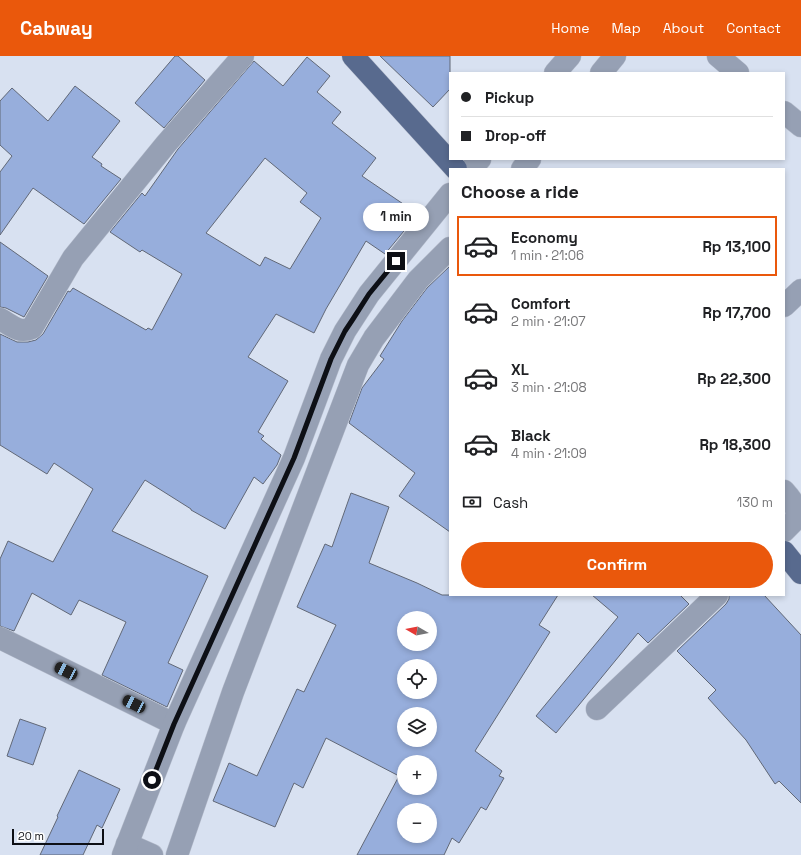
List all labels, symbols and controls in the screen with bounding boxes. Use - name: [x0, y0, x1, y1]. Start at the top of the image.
- text: Cabway: [20, 16, 93, 41]
- text: Home: [551, 19, 589, 37]
- text: Map: [611, 19, 641, 37]
- text: About: [663, 19, 704, 37]
- text: Contact: [726, 19, 781, 37]
- text: Pickup: [485, 88, 534, 107]
- text: Drop-off: [485, 126, 546, 145]
- text: Choose a ride: [461, 180, 579, 203]
- callout: 1 min: [363, 203, 429, 231]
- text: 1 min: [380, 208, 412, 225]
- icon: car: [463, 228, 499, 264]
- text: Economy: [511, 228, 578, 247]
- text: Rp 13,100: [702, 237, 771, 256]
- text: 1 min · 21:06: [511, 247, 584, 264]
- route end: [387, 252, 405, 270]
- icon: car: [463, 294, 499, 330]
- text: Comfort: [511, 294, 571, 313]
- text: Rp 17,700: [702, 303, 771, 322]
- text: 2 min · 21:07: [511, 313, 586, 330]
- icon: car: [463, 360, 499, 396]
- text: XL: [511, 360, 529, 379]
- text: Rp 22,300: [697, 369, 771, 388]
- text: 3 min · 21:08: [511, 379, 587, 396]
- icon: car: [463, 426, 499, 462]
- text: Black: [511, 426, 551, 445]
- text: Rp 18,300: [699, 435, 771, 454]
- text: 4 min · 21:09: [511, 445, 587, 462]
- icon: cash: [461, 491, 483, 513]
- text: Cash: [493, 493, 528, 512]
- text: 130 m: [737, 494, 773, 511]
- button: Confirm: [461, 542, 773, 588]
- north arrow: [397, 611, 437, 651]
- map controls: [397, 611, 437, 843]
- button: locate: [397, 659, 437, 699]
- car: [53, 660, 79, 682]
- car: [121, 693, 147, 715]
- button: layers: [397, 707, 437, 747]
- button: +: [397, 755, 437, 795]
- route start: [143, 771, 161, 789]
- button: −: [397, 803, 437, 843]
- scale bar: [12, 827, 104, 846]
- text: 20 m: [18, 829, 44, 843]

